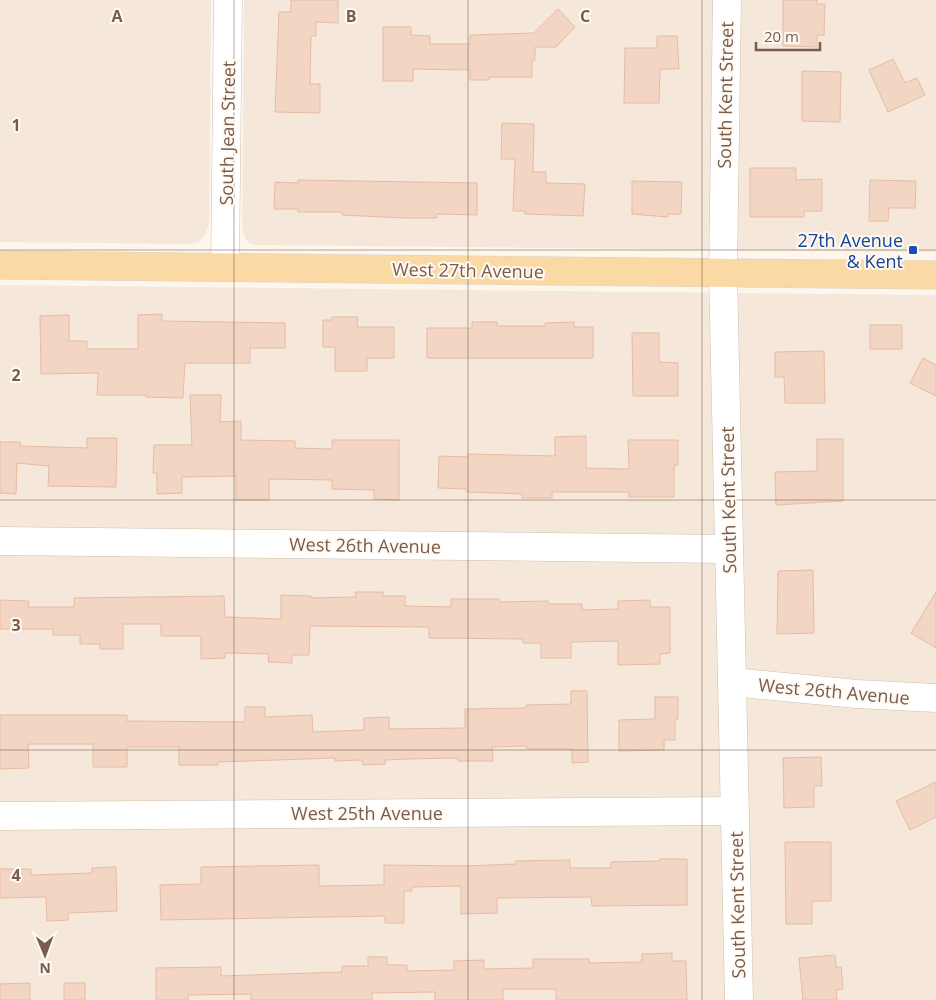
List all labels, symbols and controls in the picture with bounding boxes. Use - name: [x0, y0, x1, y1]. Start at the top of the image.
- text: A: [111, 5, 123, 27]
- text: B: [346, 5, 356, 27]
- text: C: [580, 5, 590, 27]
- scale bar: [756, 20, 820, 52]
- street label: South Kent Street: [712, 21, 738, 169]
- text: 20 m: [764, 26, 799, 46]
- street label: South Jean Street: [214, 60, 240, 206]
- text: 1: [11, 114, 21, 136]
- place label: 27th Avenue & Kent: [798, 228, 903, 273]
- marker: 27th Avenue & Kent: [907, 244, 919, 256]
- street label: West 27th Avenue: [392, 257, 544, 283]
- text: 2: [11, 364, 21, 386]
- street label: South Kent Street: [715, 426, 741, 574]
- street label: West 26th Avenue: [289, 532, 441, 558]
- text: 3: [11, 614, 21, 636]
- street label: West 26th Avenue: [757, 672, 911, 710]
- street label: West 25th Avenue: [291, 801, 443, 825]
- street label: South Kent Street: [724, 831, 750, 979]
- text: 4: [11, 864, 21, 886]
- north arrow: [20, 930, 70, 980]
- text: N: [39, 959, 51, 978]

